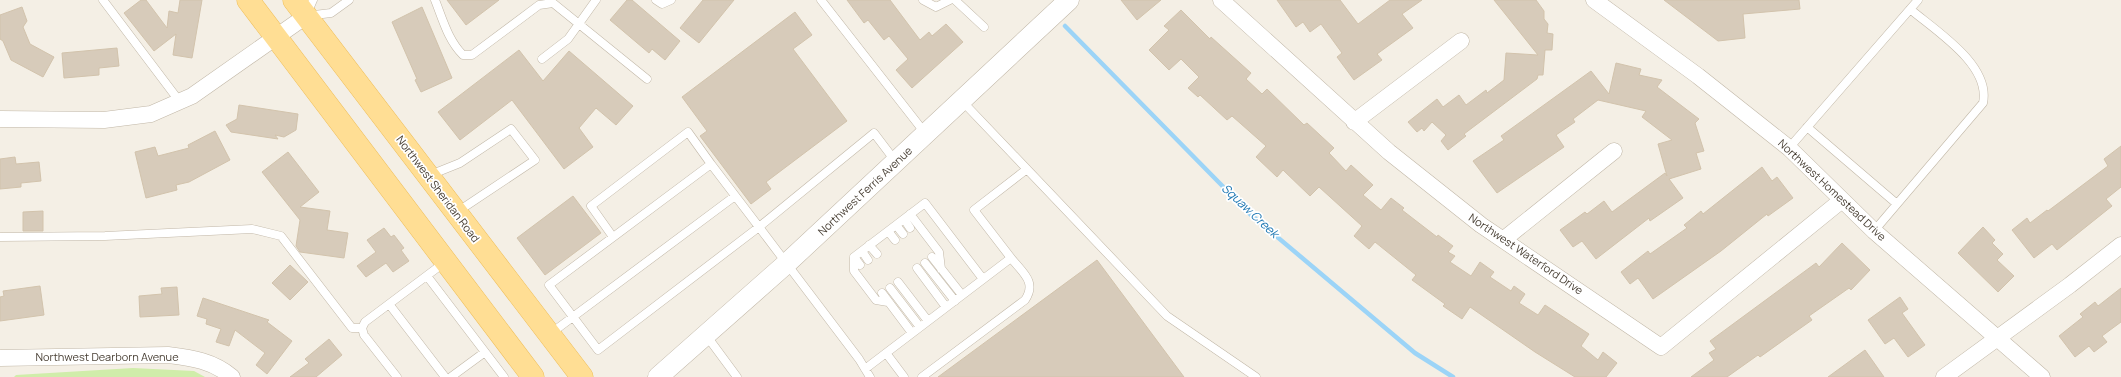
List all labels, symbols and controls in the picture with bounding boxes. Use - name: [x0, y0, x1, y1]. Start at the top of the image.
- street label: Northwest Sheridan Road: [393, 132, 483, 245]
- street label: Northwest Homestead Drive: [1775, 136, 1890, 244]
- street label: Northwest Ferris Avenue: [814, 143, 915, 238]
- water label: Squaw Creek: [1218, 180, 1284, 243]
- street label: Northwest Waterford Drive: [1466, 210, 1587, 298]
- street label: Northwest Dearborn Avenue: [35, 349, 179, 364]

